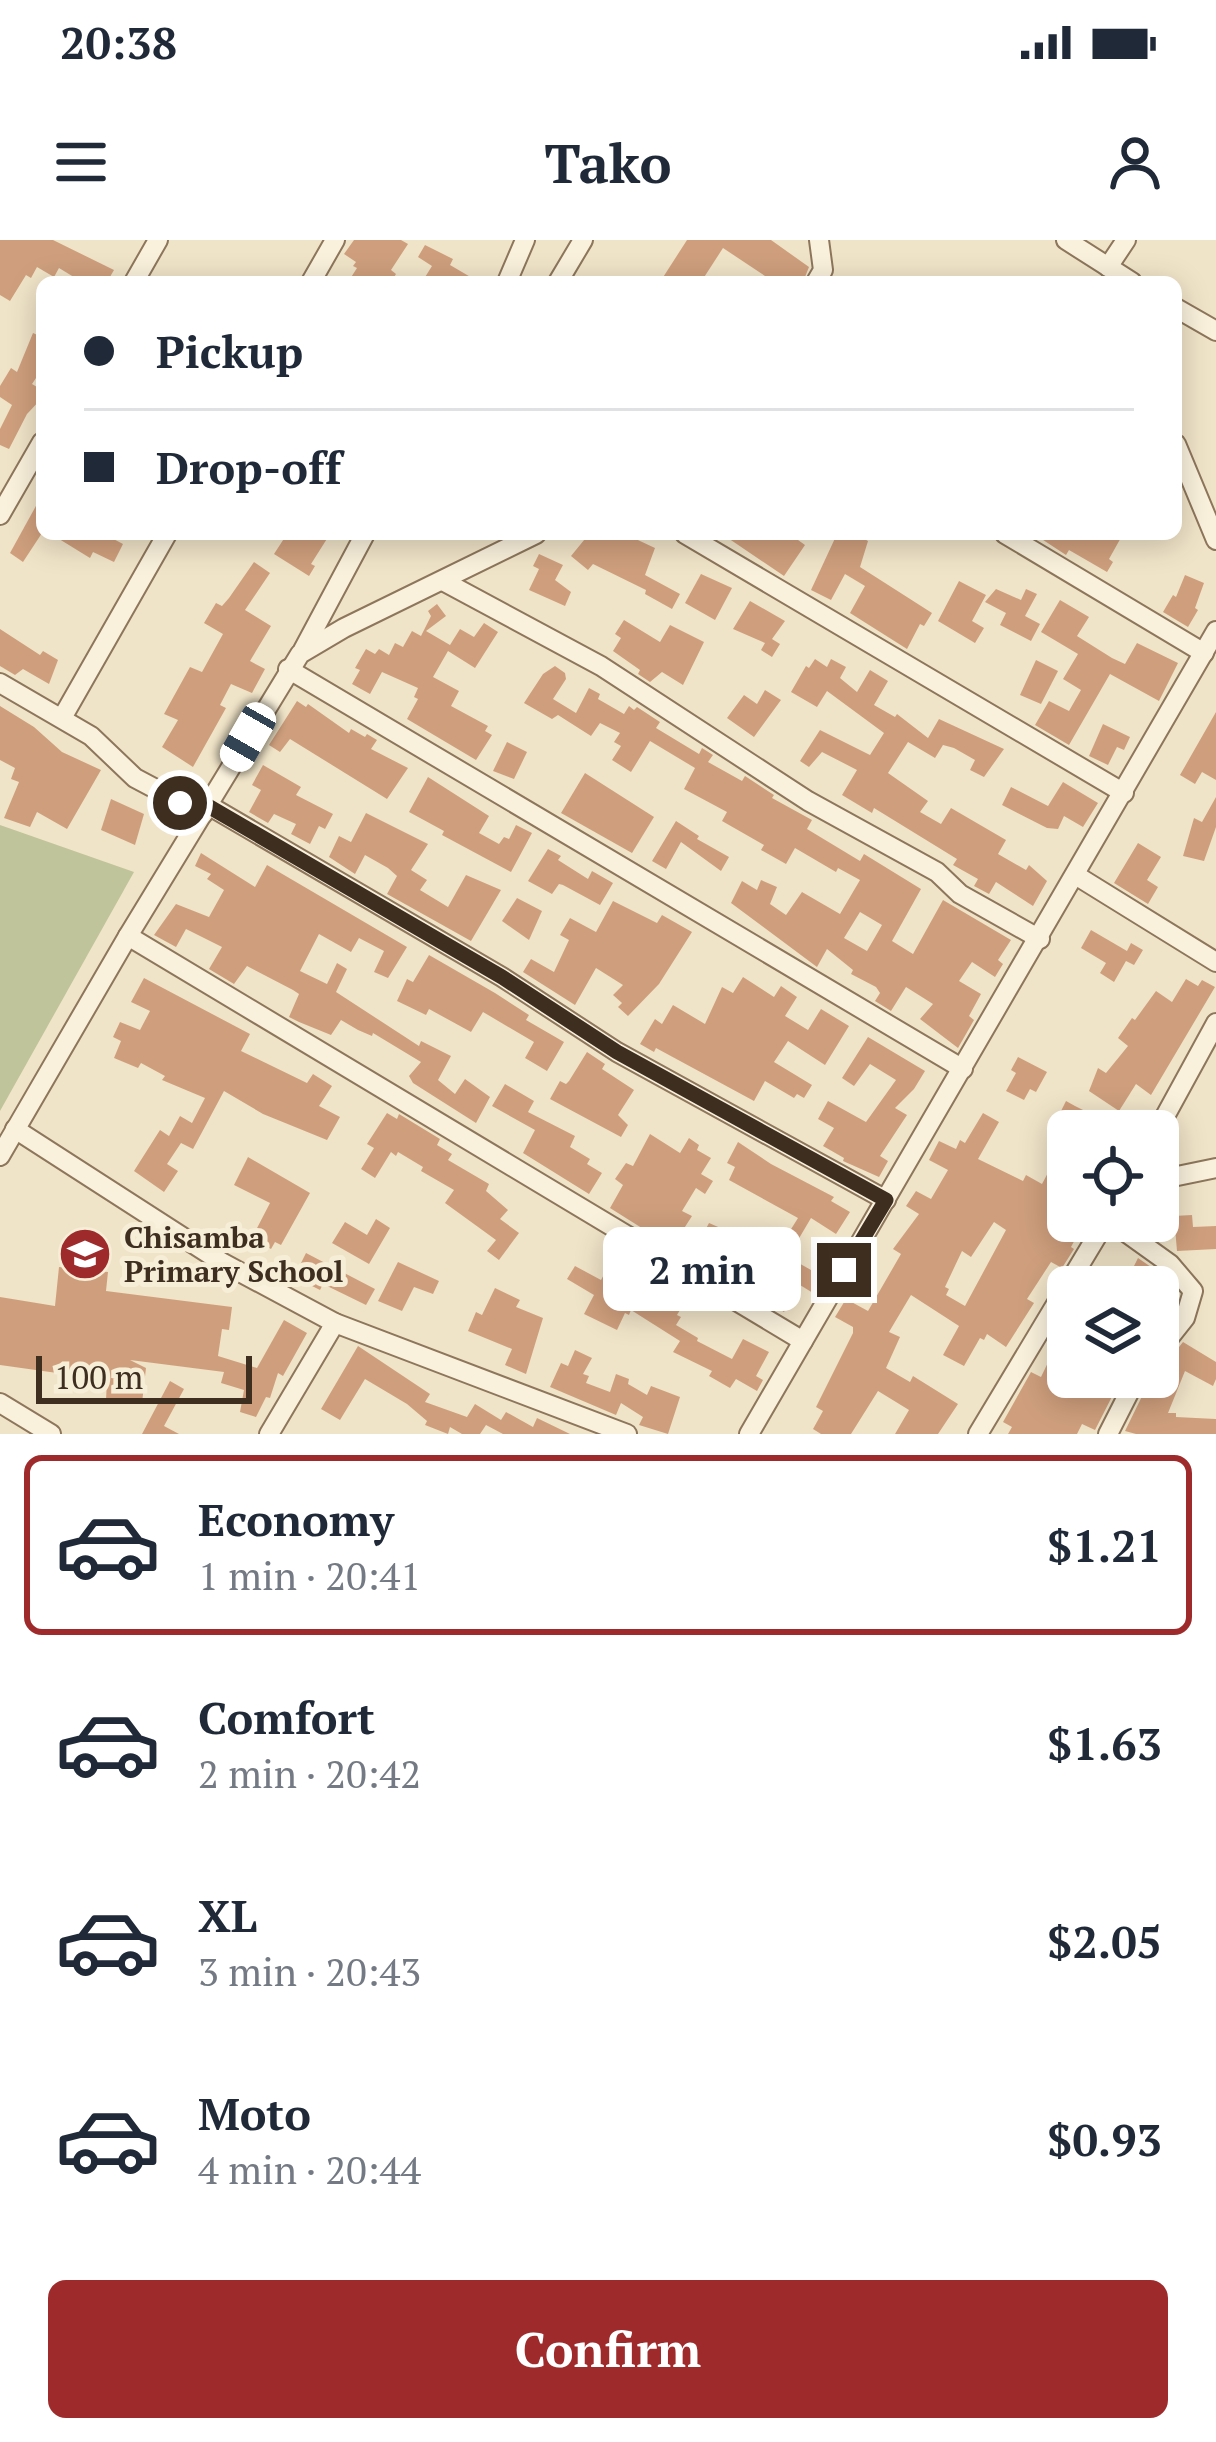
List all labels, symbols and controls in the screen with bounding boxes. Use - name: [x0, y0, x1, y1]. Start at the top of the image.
- text: 20:38: [60, 12, 177, 72]
- text: Tako: [544, 127, 672, 198]
- icon: menu: [48, 129, 114, 195]
- icon: person: [1102, 129, 1168, 195]
- text: Pickup: [156, 321, 303, 381]
- text: Drop-off: [156, 437, 342, 497]
- car: [214, 697, 282, 777]
- route start: [153, 776, 207, 830]
- map controls: [1047, 1110, 1179, 1398]
- button: locate: [1047, 1110, 1179, 1242]
- place label: Chisamba Primary School: [124, 1217, 344, 1291]
- school or university icon: Chisamba Primary School: [57, 1226, 113, 1282]
- callout: 2 min: [604, 1228, 802, 1312]
- text: 2 min: [649, 1243, 755, 1295]
- route end: [817, 1243, 871, 1297]
- button: layers: [1047, 1266, 1179, 1398]
- scale bar: [36, 1350, 252, 1403]
- text: 100 m: [54, 1355, 143, 1398]
- text: Economy: [198, 1489, 394, 1549]
- icon: car: [54, 1491, 162, 1599]
- text: $1.21: [1047, 1515, 1162, 1575]
- text: 1 min · 20:41: [198, 1549, 421, 1601]
- text: Comfort: [198, 1687, 375, 1747]
- icon: car: [54, 1689, 162, 1797]
- text: $1.63: [1047, 1713, 1162, 1773]
- text: 2 min · 20:42: [198, 1747, 421, 1799]
- text: XL: [198, 1885, 257, 1945]
- icon: car: [54, 1887, 162, 1995]
- text: $2.05: [1047, 1911, 1162, 1971]
- text: 3 min · 20:43: [198, 1945, 421, 1997]
- text: Moto: [198, 2083, 311, 2143]
- icon: car: [54, 2085, 162, 2193]
- text: $0.93: [1047, 2109, 1162, 2169]
- text: 4 min · 20:44: [198, 2143, 421, 2195]
- button: Confirm: [48, 2280, 1168, 2418]

